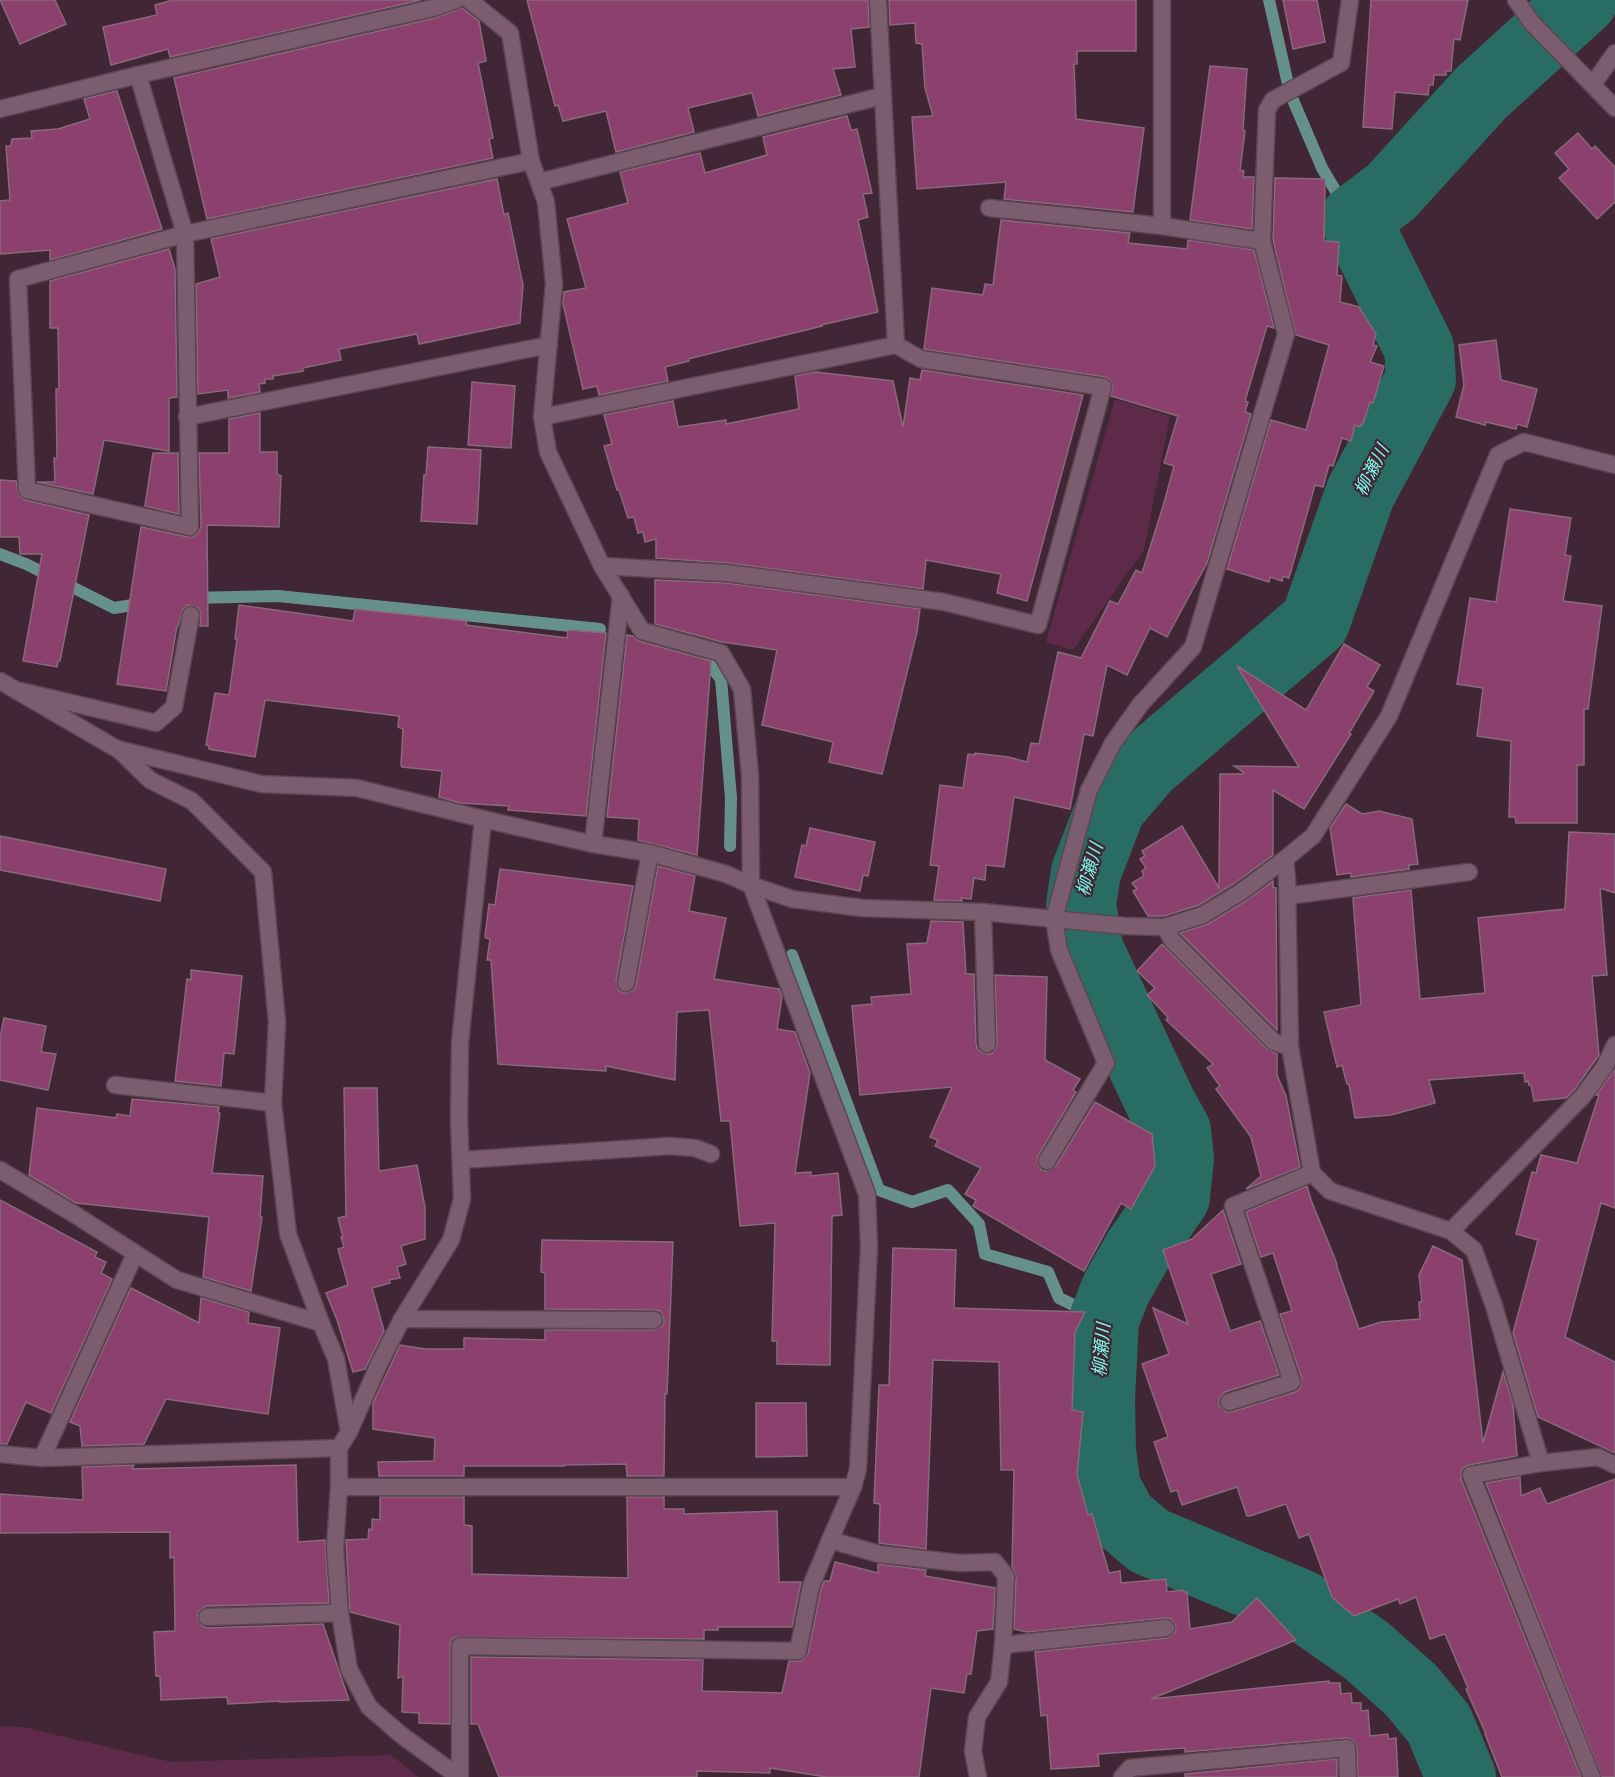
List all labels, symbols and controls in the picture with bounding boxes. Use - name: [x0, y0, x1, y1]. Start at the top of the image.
- water label: 柳瀬川: [1350, 440, 1396, 500]
- water label: 柳瀬川: [1073, 839, 1110, 899]
- water label: 柳瀬川: [1089, 1320, 1117, 1378]

